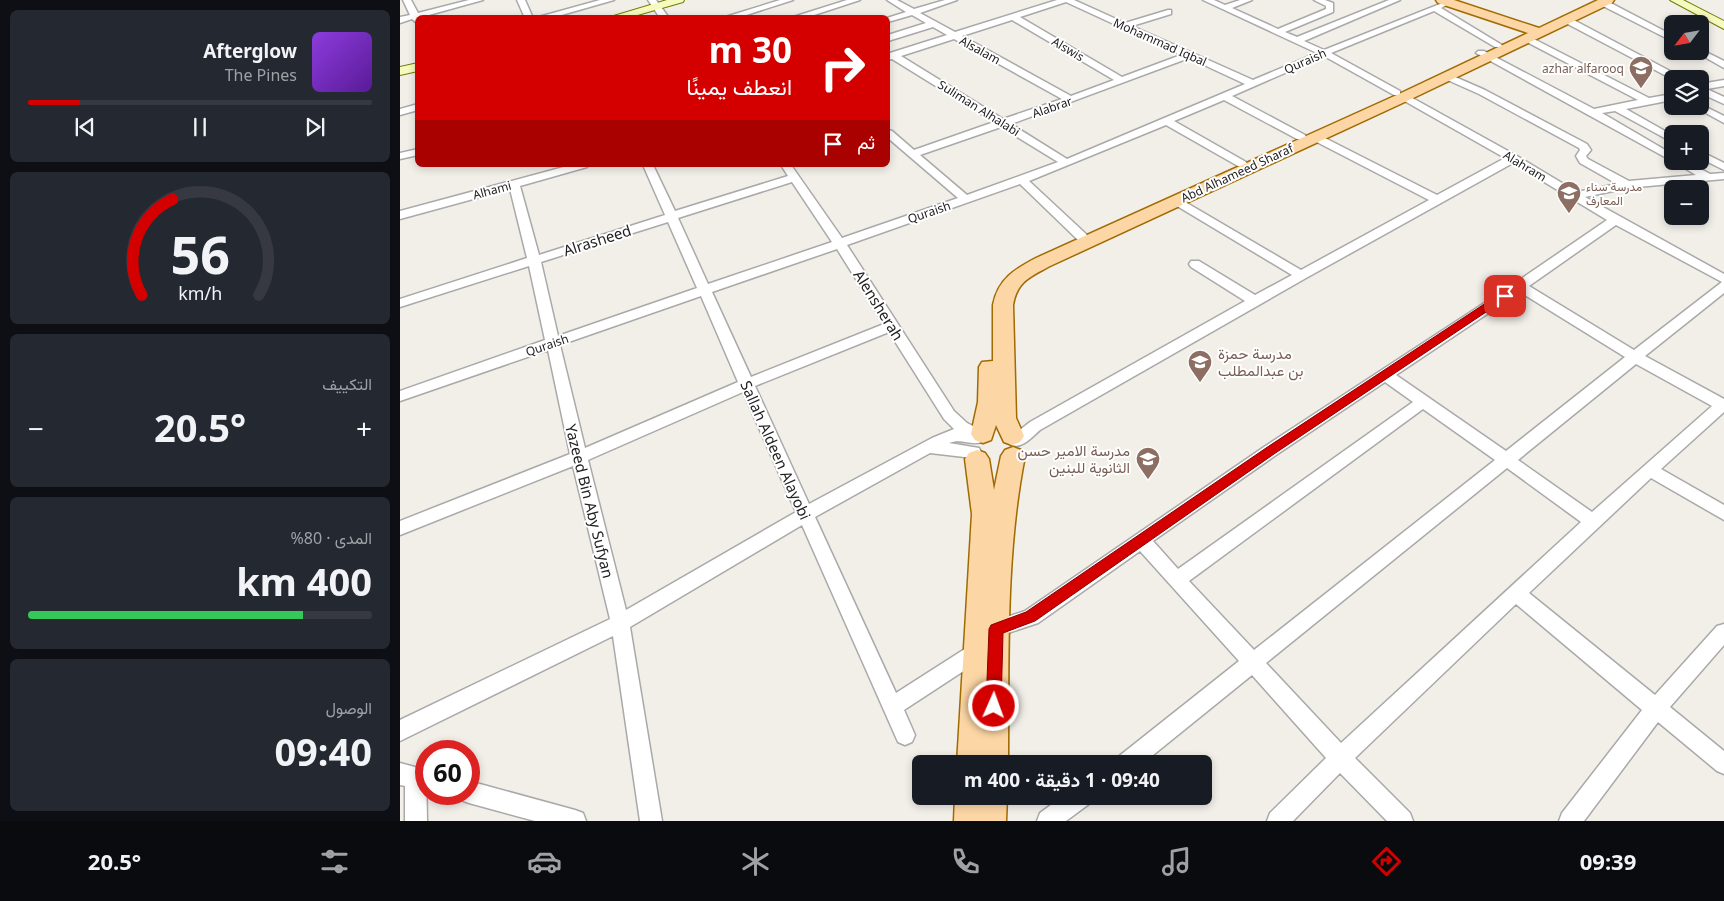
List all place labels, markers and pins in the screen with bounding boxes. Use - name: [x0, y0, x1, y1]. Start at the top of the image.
- school or university icon: azhar alfarooq: [1628, 55, 1654, 89]
- place label: azhar alfarooq: [1542, 60, 1624, 77]
- place label: مدرسة سناء المعارف: [1586, 178, 1642, 209]
- school or university icon: مدرسة سناء المعارف: [1556, 180, 1582, 214]
- pin: [1484, 275, 1526, 317]
- place label: مدرسة حمزة بن عبدالمطلب: [1218, 343, 1303, 381]
- school or university icon: مدرسة حمزة بن عبدالمطلب: [1187, 349, 1213, 383]
- place label: مدرسة الامير حسن الثانوية للبنين: [1017, 440, 1130, 478]
- school or university icon: مدرسة الامير حسن الثانوية للبنين: [1135, 446, 1161, 480]

